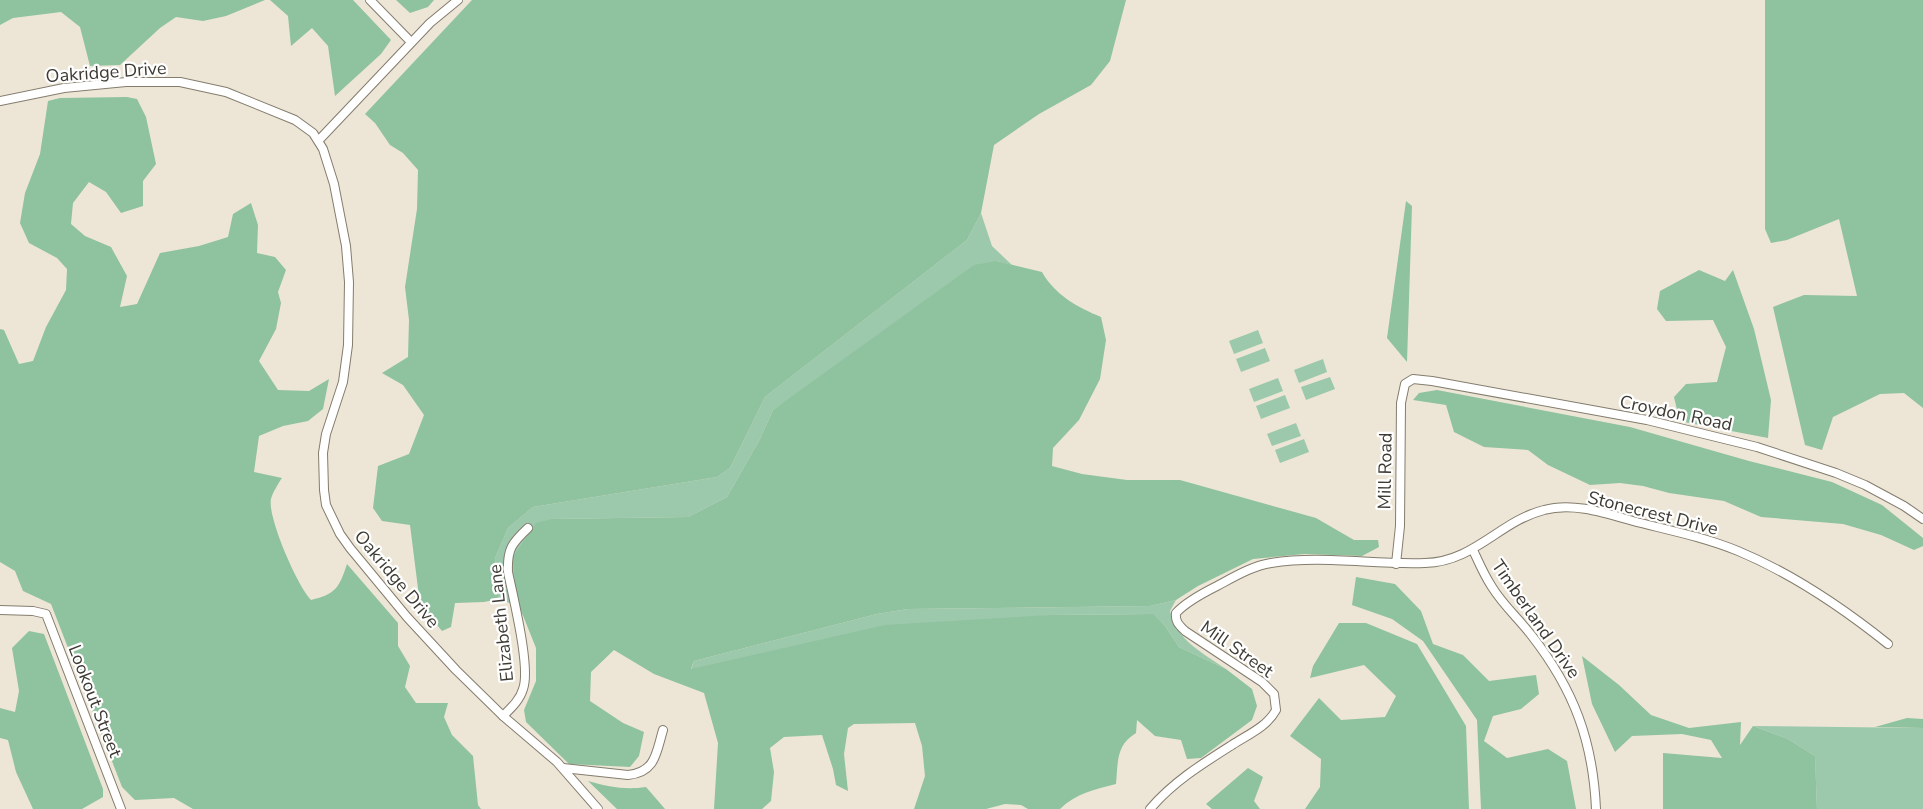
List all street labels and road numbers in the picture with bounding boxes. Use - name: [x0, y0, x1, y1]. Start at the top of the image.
- street label: Oakridge Drive: [45, 56, 167, 88]
- street label: Croydon Road: [1617, 389, 1735, 437]
- street label: Mill Road: [1372, 432, 1398, 510]
- street label: Stonecrest Drive: [1585, 485, 1721, 541]
- street label: Oakridge Drive: [349, 525, 445, 633]
- street label: Timberland Drive: [1486, 555, 1586, 683]
- street label: Elizabeth Lane: [483, 563, 519, 683]
- street label: Mill Street: [1196, 615, 1279, 683]
- street label: Lookout Street: [63, 641, 128, 761]

